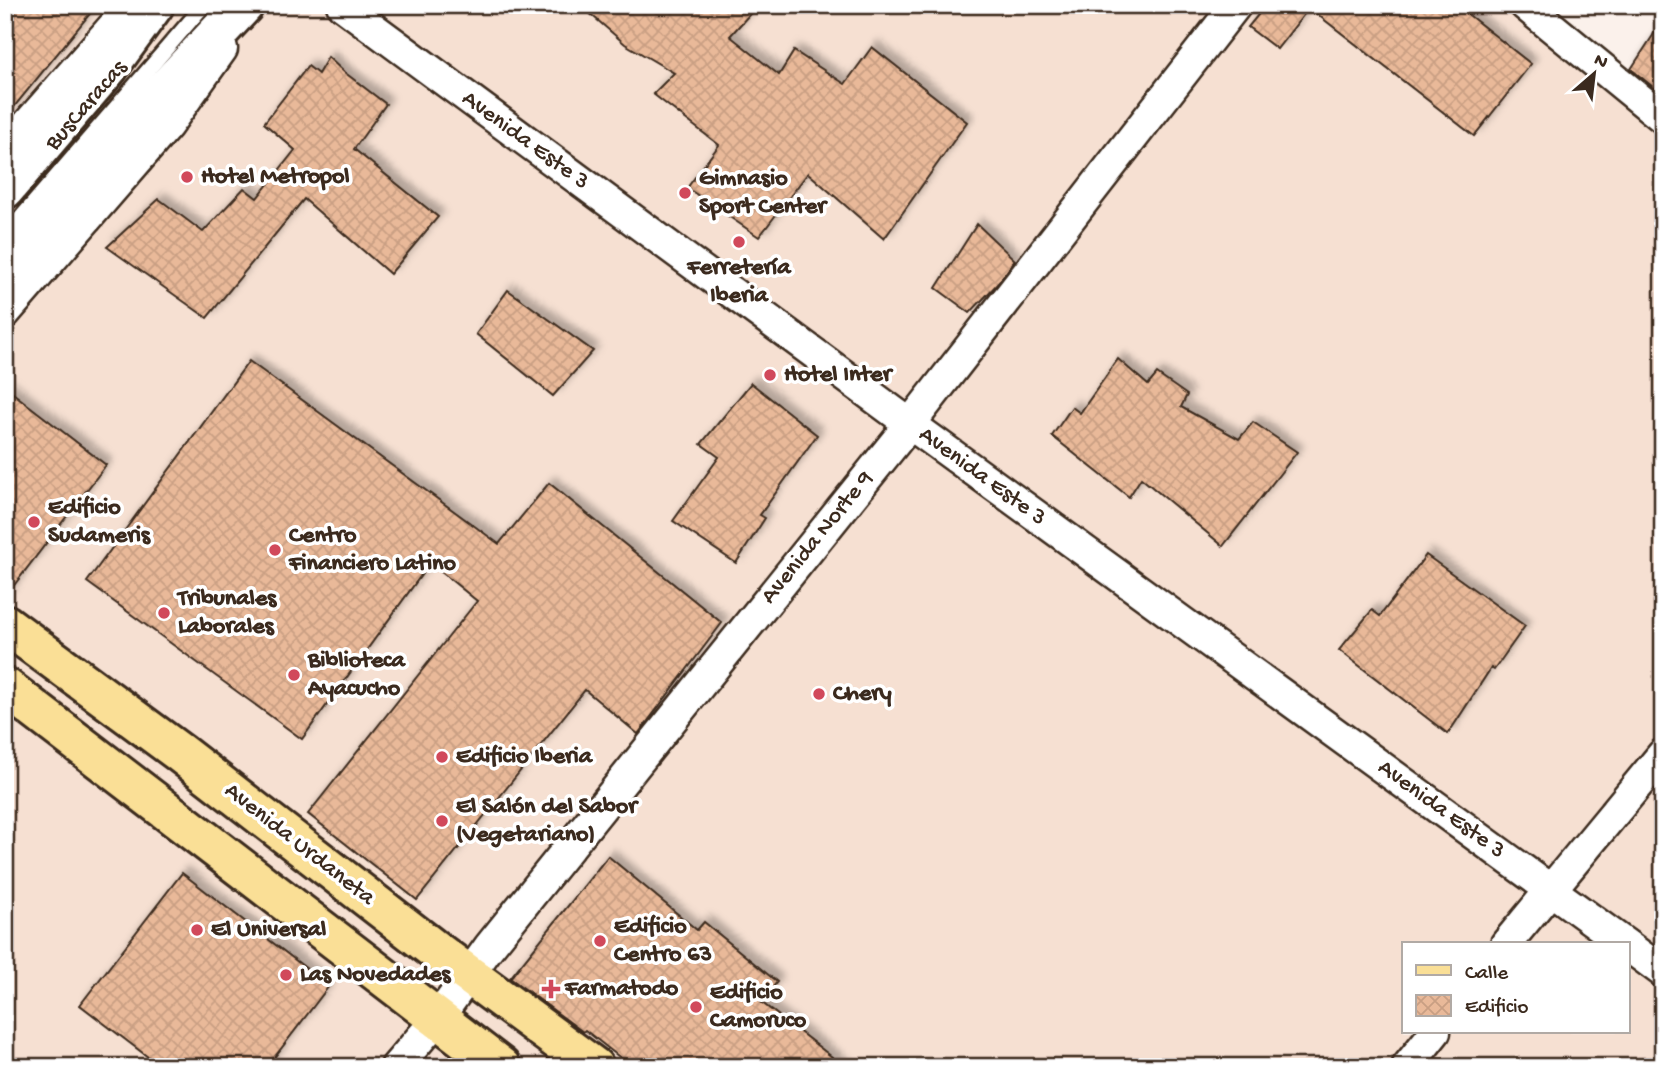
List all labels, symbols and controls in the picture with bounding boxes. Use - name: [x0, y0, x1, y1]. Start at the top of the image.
- north arrow: [1560, 38, 1630, 108]
- text: N: [1589, 49, 1611, 75]
- street label: BusCaracas: [39, 54, 135, 158]
- street label: Avenida Este 3: [455, 85, 595, 197]
- place label: Hotel Metropol: [201, 163, 350, 192]
- place label: Gimnasio Sport Center: [699, 165, 828, 222]
- marker: Hotel Metropol: [179, 169, 195, 185]
- marker: Gimnasio Sport Center: [677, 185, 693, 201]
- marker: Ferretería Iberia: [731, 234, 747, 250]
- place label: Ferretería Iberia: [686, 254, 792, 311]
- place label: Hotel Inter: [784, 361, 894, 390]
- marker: Hotel Inter: [762, 367, 778, 383]
- street label: Avenida Este 3: [912, 421, 1052, 533]
- street label: Avenida Norte 9: [755, 465, 881, 611]
- place label: Edificio Sudameris: [48, 494, 151, 551]
- marker: Edificio Sudameris: [26, 514, 42, 530]
- place label: Centro Financiero Latino: [288, 522, 457, 579]
- marker: Centro Financiero Latino: [267, 542, 283, 558]
- place label: Tribunales Laborales: [176, 585, 277, 642]
- marker: Tribunales Laborales: [156, 605, 172, 621]
- place label: Biblioteca Ayacucho: [307, 647, 406, 704]
- marker: Biblioteca Ayacucho: [286, 667, 302, 683]
- place label: Chery: [833, 680, 892, 709]
- marker: Chery: [811, 686, 827, 702]
- place label: Edificio Iberia: [456, 743, 594, 772]
- marker: Edificio Iberia: [434, 749, 450, 765]
- street label: Avenida Este 3: [1371, 754, 1511, 866]
- street label: Avenida Urdaneta: [218, 777, 381, 913]
- place label: El Salón del Sabor (Vegetariano): [456, 793, 639, 850]
- marker: El Salón del Sabor (Vegetariano): [434, 813, 450, 829]
- place label: Edificio Centro 63: [614, 913, 712, 970]
- place label: El Universal: [211, 916, 326, 945]
- marker: El Universal: [189, 922, 205, 938]
- marker: Edificio Centro 63: [592, 933, 608, 949]
- legend: [1402, 942, 1630, 1034]
- place label: Las Novedades: [300, 961, 452, 990]
- text: Calle: [1465, 962, 1509, 987]
- marker: Las Novedades: [278, 967, 294, 983]
- place label: Farmatodo: [564, 975, 679, 1004]
- place label: Edificio Camoruco: [710, 979, 807, 1036]
- marker: Farmatodo: [543, 981, 559, 997]
- text: Edificio: [1465, 996, 1529, 1021]
- marker: Edificio Camoruco: [688, 999, 704, 1015]

